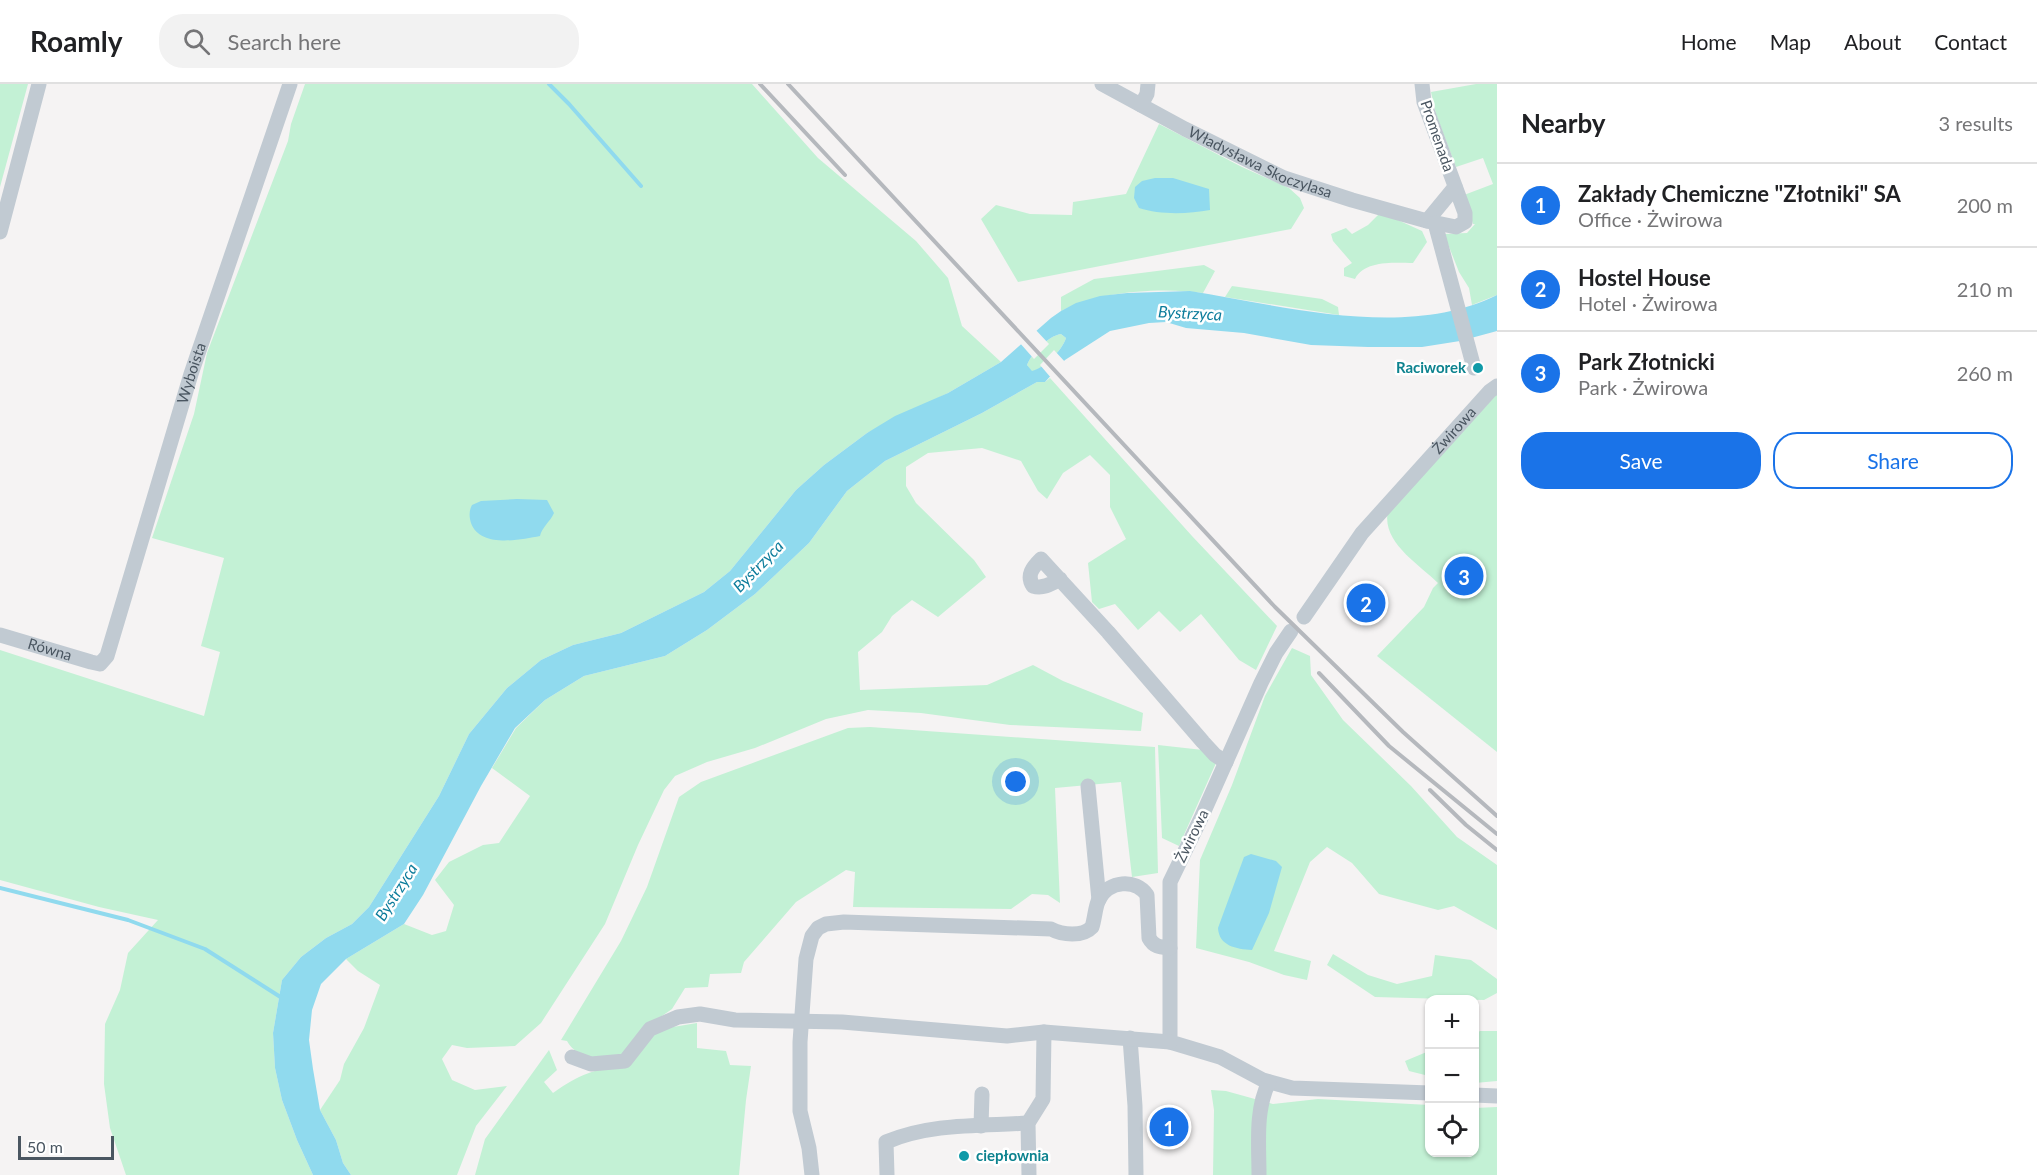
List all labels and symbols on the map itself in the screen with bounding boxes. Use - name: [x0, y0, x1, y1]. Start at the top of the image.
- street label: Promenada: [1417, 98, 1459, 174]
- street label: Władysława Skoczylasa: [1186, 122, 1335, 201]
- water label: Bystrzyca: [1158, 301, 1223, 324]
- street label: Wyboista: [173, 340, 209, 405]
- place label: Raciworek: [1396, 358, 1467, 376]
- marker: Raciworek: [1471, 361, 1485, 375]
- street label: Żwirowa: [1428, 403, 1479, 457]
- water label: Bystrzyca: [729, 536, 787, 595]
- pin: 3: [1444, 554, 1484, 598]
- pin: 2: [1346, 580, 1386, 626]
- street label: Równa: [26, 634, 74, 664]
- your location: [1001, 767, 1030, 796]
- street label: Żwirowa: [1171, 806, 1212, 865]
- water label: Bystrzyca: [371, 860, 421, 924]
- pin: 1: [1150, 1104, 1188, 1150]
- scale bar: [18, 1133, 114, 1160]
- place label: ciepłownia: [976, 1146, 1049, 1164]
- marker: ciepłownia: [957, 1149, 971, 1163]

